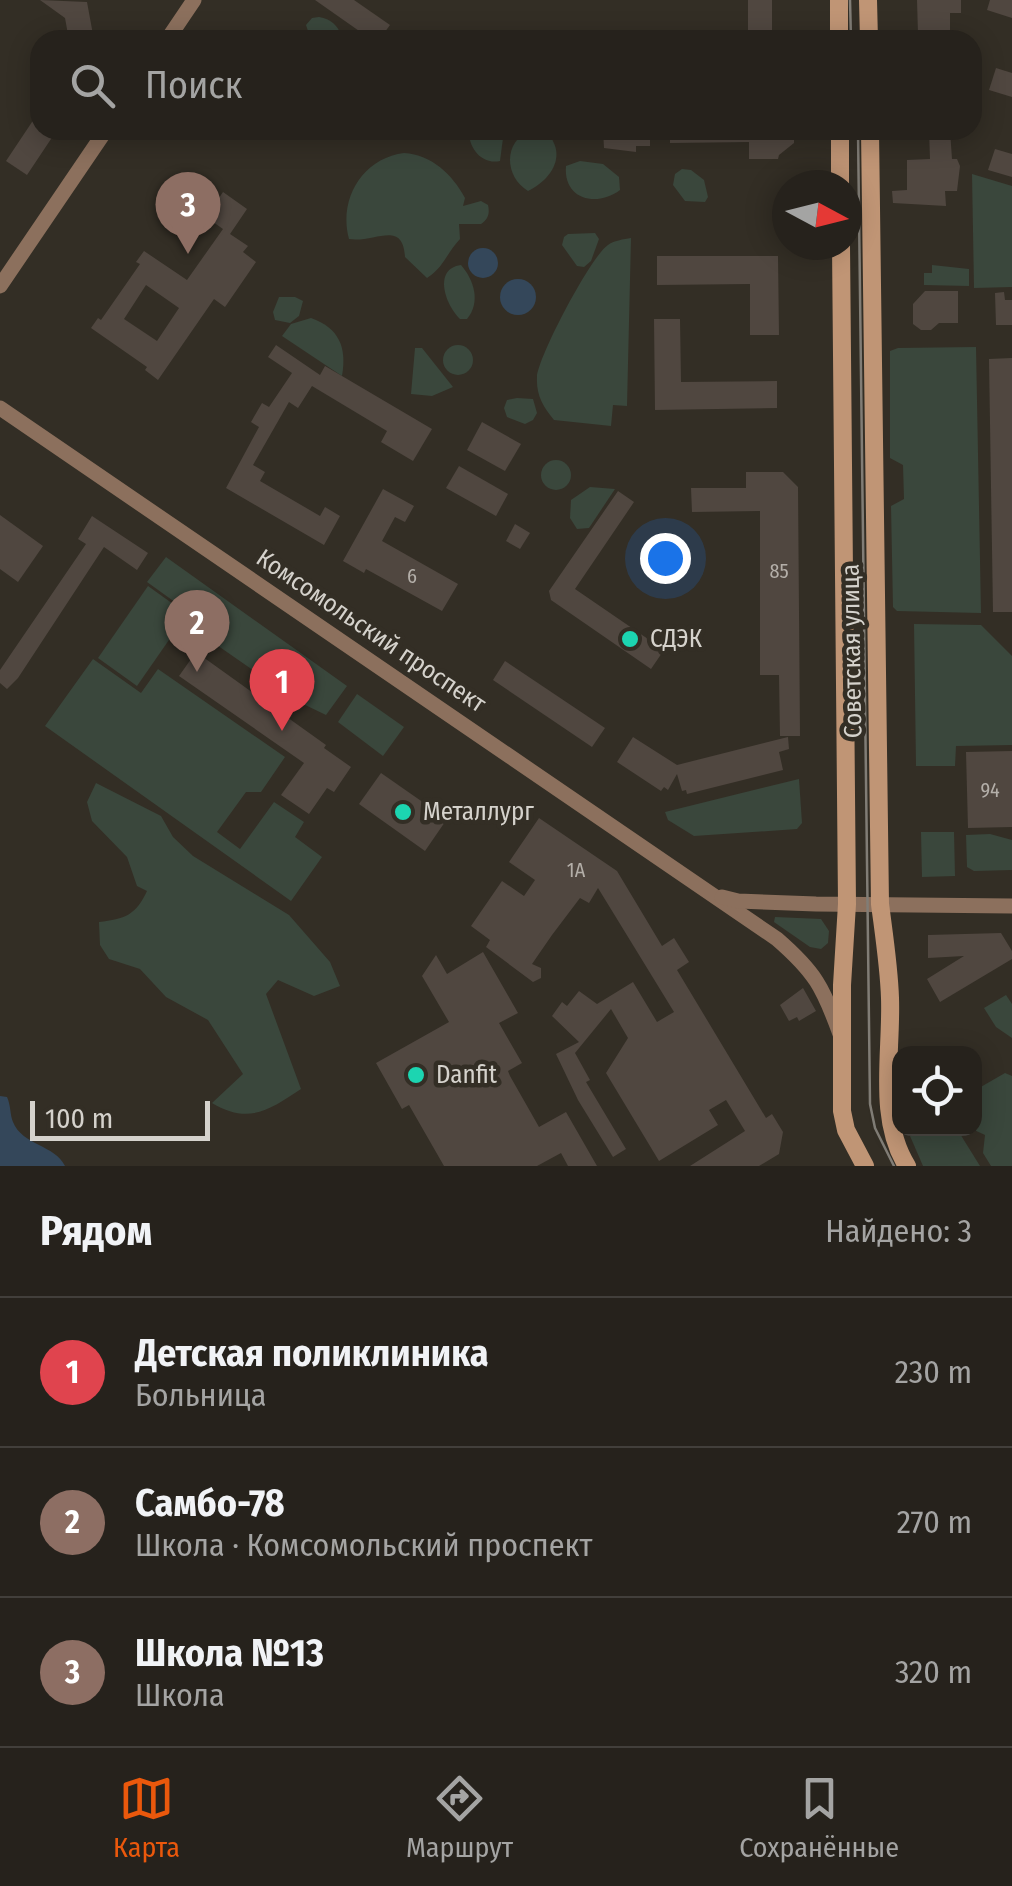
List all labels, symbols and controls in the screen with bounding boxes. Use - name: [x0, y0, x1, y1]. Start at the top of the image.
- search box: [30, 30, 982, 140]
- icon: search: [65, 58, 120, 113]
- text: Поиск: [145, 62, 242, 108]
- north arrow: [772, 170, 862, 260]
- pin: 3: [156, 172, 220, 254]
- your location: [640, 533, 691, 584]
- street label: Комсомольский проспект: [251, 543, 492, 719]
- house number: 85: [769, 559, 789, 583]
- house number: 6: [407, 564, 417, 588]
- street label: Советская улица: [835, 564, 869, 738]
- pin: 2: [164, 590, 230, 672]
- place label: СДЭК: [650, 624, 703, 654]
- marker: СДЭК: [619, 628, 641, 650]
- pin: 1: [250, 648, 314, 731]
- house number: 94: [980, 778, 1000, 802]
- place label: Металлург: [423, 797, 534, 827]
- marker: Металлург: [392, 801, 414, 823]
- house number: 1А: [567, 858, 586, 882]
- map controls: [892, 1046, 982, 1136]
- button: locate: [892, 1046, 982, 1136]
- place label: Danfit: [436, 1060, 498, 1090]
- marker: Danfit: [405, 1064, 427, 1086]
- scale bar: [30, 1096, 210, 1140]
- text: 100 m: [45, 1102, 113, 1135]
- text: Рядом: [40, 1206, 152, 1256]
- text: Найдено: 3: [825, 1212, 972, 1250]
- text: Детская поликлиника: [135, 1330, 489, 1376]
- text: 1: [66, 1353, 79, 1391]
- text: 230 m: [895, 1353, 972, 1391]
- text: Больница: [135, 1376, 266, 1414]
- text: Самбо-78: [135, 1480, 285, 1526]
- text: 2: [65, 1503, 80, 1541]
- text: 270 m: [897, 1503, 972, 1541]
- text: Школа · Комсомольский проспект: [135, 1526, 593, 1564]
- text: Школа №13: [135, 1630, 324, 1676]
- text: 3: [65, 1653, 80, 1691]
- text: 320 m: [895, 1653, 972, 1691]
- text: Школа: [135, 1676, 225, 1714]
- tab: Карта: [113, 1771, 180, 1864]
- tab: Маршрут: [406, 1771, 513, 1864]
- tab: Сохранённые: [739, 1771, 899, 1864]

